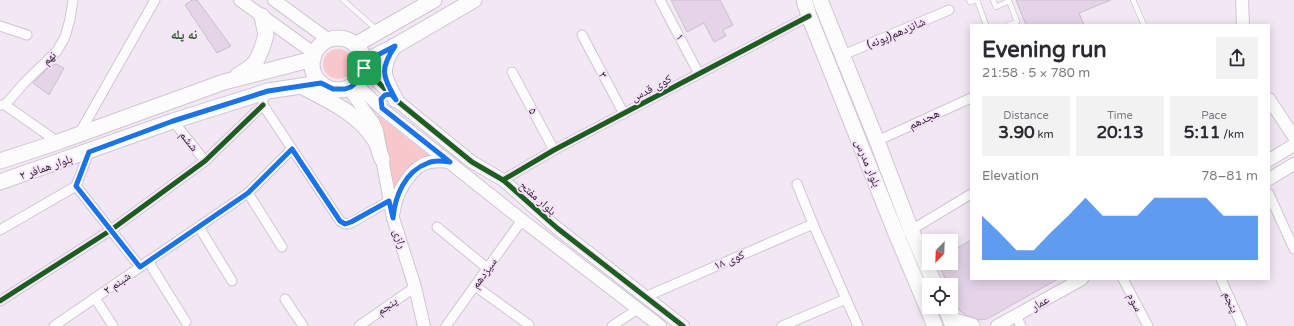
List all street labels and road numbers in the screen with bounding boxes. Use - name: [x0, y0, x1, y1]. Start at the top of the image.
- street label: شانزدهم(پونه): [865, 14, 928, 53]
- street label: ۱: [673, 31, 687, 43]
- street label: نهم: [39, 48, 60, 69]
- street label: ۳: [596, 69, 610, 81]
- street label: کوی قدس: [628, 71, 674, 105]
- street label: ۵: [526, 105, 540, 117]
- street label: هجدهم: [906, 106, 942, 133]
- street label: ششم: [176, 128, 201, 155]
- street label: بلوار مدرس: [852, 137, 884, 189]
- street label: بلوار همافر ۲: [18, 151, 74, 183]
- street label: بلوار مفتح: [516, 178, 559, 219]
- street label: رازی: [390, 228, 410, 251]
- street label: کوی ۱۸: [712, 247, 746, 273]
- street label: سیزدهم: [468, 255, 501, 292]
- street label: شبنم ۲: [101, 269, 134, 298]
- street label: پنجم: [1219, 289, 1242, 316]
- street label: سوم: [1123, 290, 1146, 314]
- street label: عمار: [1028, 292, 1052, 314]
- street label: پنجم: [374, 294, 401, 319]

